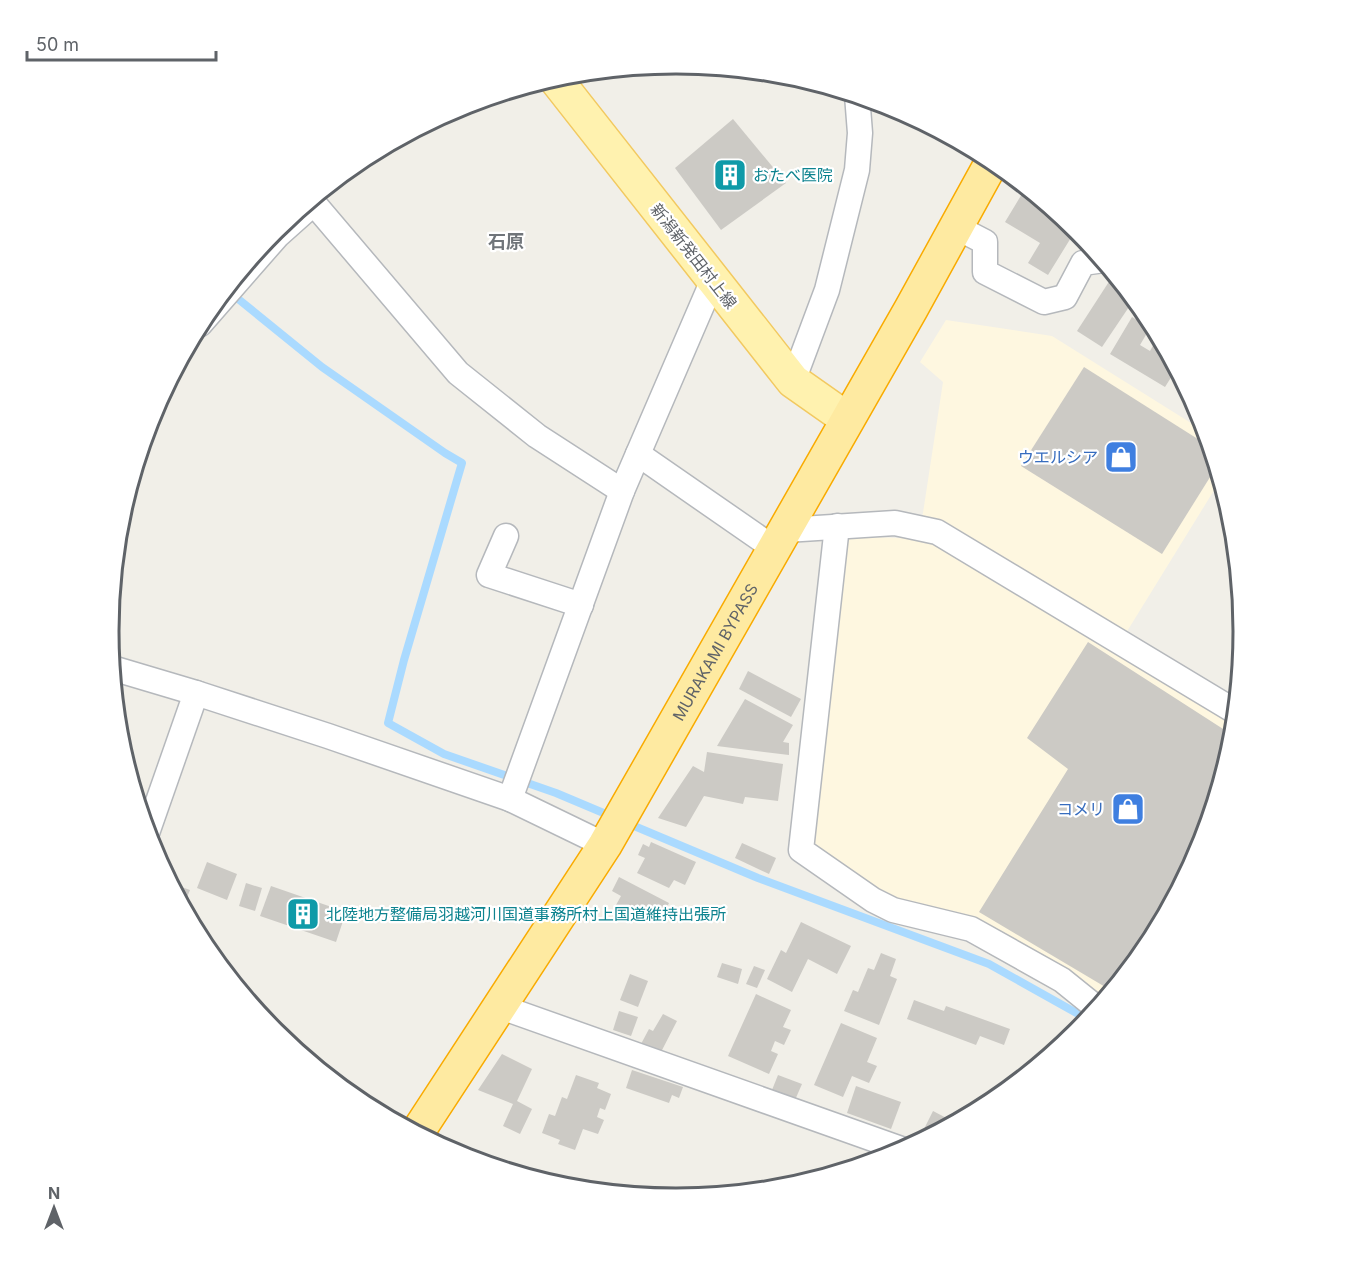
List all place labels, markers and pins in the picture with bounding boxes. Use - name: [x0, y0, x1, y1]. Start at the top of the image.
- building icon: おたべ医院: [712, 157, 748, 193]
- place label: おたべ医院: [753, 165, 833, 185]
- shop icon: ウエルシア: [1103, 439, 1139, 475]
- place label: ウエルシア: [1018, 447, 1098, 467]
- shop icon: コメリ: [1110, 791, 1146, 827]
- place label: コメリ: [1057, 799, 1105, 819]
- building icon: 北陸地方整備局羽越河川国道事務所村上国道維持出張所: [285, 896, 321, 932]
- place label: 北陸地方整備局羽越河川国道事務所村上国道維持出張所: [326, 904, 726, 924]

